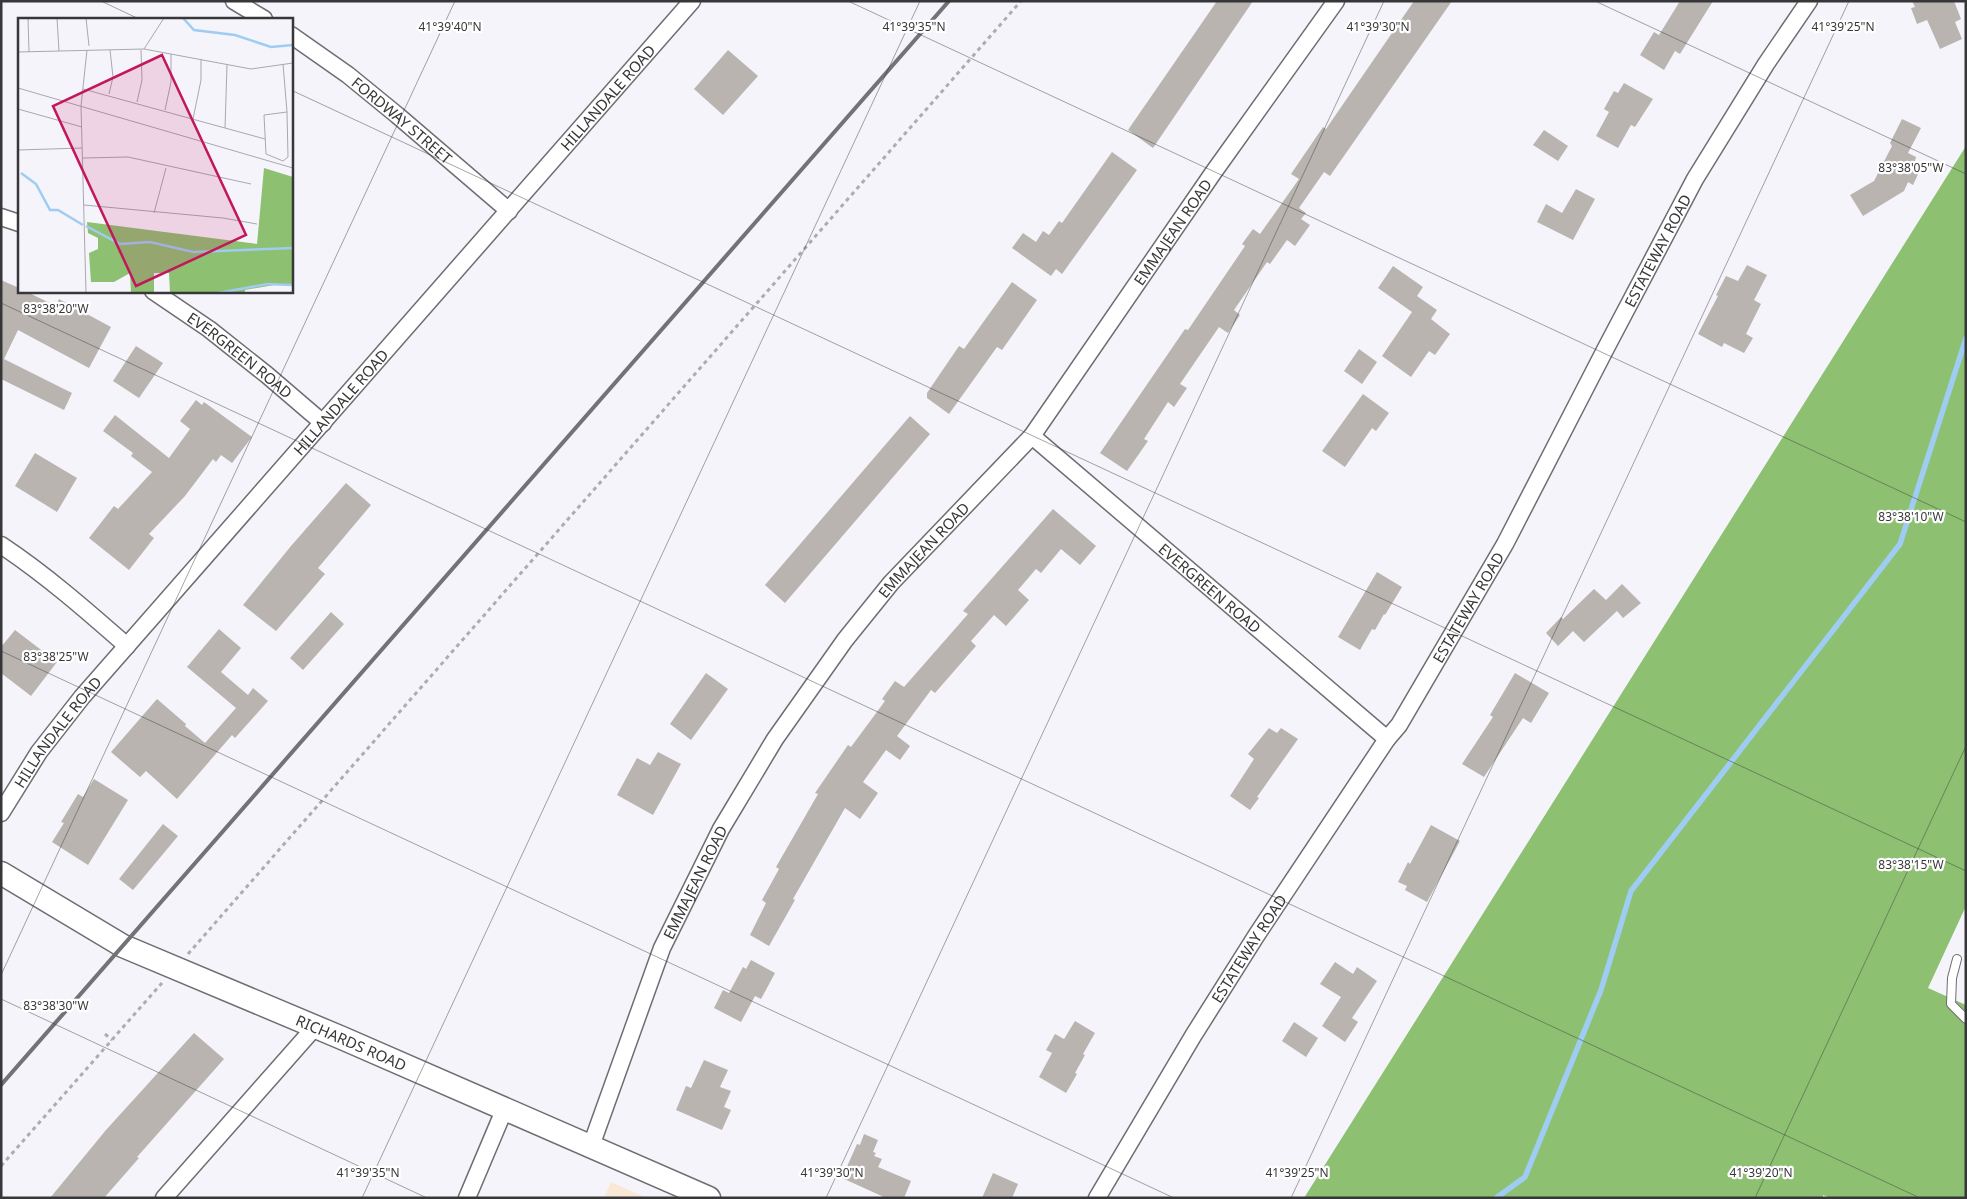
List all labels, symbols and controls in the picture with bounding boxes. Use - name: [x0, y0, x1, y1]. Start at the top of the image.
- inset map: [18, 18, 292, 292]
- text: 41°39'40"N: [418, 18, 482, 35]
- text: 41°39'35"N: [882, 18, 946, 35]
- text: 41°39'30"N: [1346, 18, 1410, 35]
- text: 41°39'25"N: [1811, 18, 1875, 35]
- street label: HILLANDALE ROAD: [556, 40, 659, 155]
- street label: FORDWAY STREET: [348, 72, 457, 168]
- text: 83°38'05"W: [1878, 159, 1944, 176]
- street label: EMMAJEAN ROAD: [1129, 175, 1216, 289]
- street label: ESTATEWAY ROAD: [1619, 191, 1695, 310]
- text: 83°38'20"W: [23, 300, 89, 317]
- street label: EVERGREEN ROAD: [184, 307, 297, 403]
- street label: HILLANDALE ROAD: [289, 345, 393, 459]
- street label: EMMAJEAN ROAD: [873, 498, 973, 602]
- text: 83°38'10"W: [1878, 508, 1944, 525]
- street label: EVERGREEN ROAD: [1155, 539, 1265, 637]
- street label: ESTATEWAY ROAD: [1428, 548, 1508, 666]
- text: 83°38'25"W: [23, 648, 89, 665]
- street label: HILLANDALE ROAD: [9, 672, 106, 791]
- street label: EMMAJEAN ROAD: [658, 822, 731, 942]
- text: 83°38'15"W: [1878, 856, 1944, 873]
- street label: ESTATEWAY ROAD: [1207, 890, 1291, 1006]
- text: 83°38'30"W: [23, 997, 89, 1014]
- street label: RICHARDS ROAD: [293, 1010, 410, 1075]
- text: 41°39'35"N: [336, 1164, 400, 1181]
- text: 41°39'30"N: [800, 1164, 864, 1181]
- text: 41°39'25"N: [1265, 1164, 1329, 1181]
- text: 41°39'20"N: [1729, 1164, 1793, 1181]

